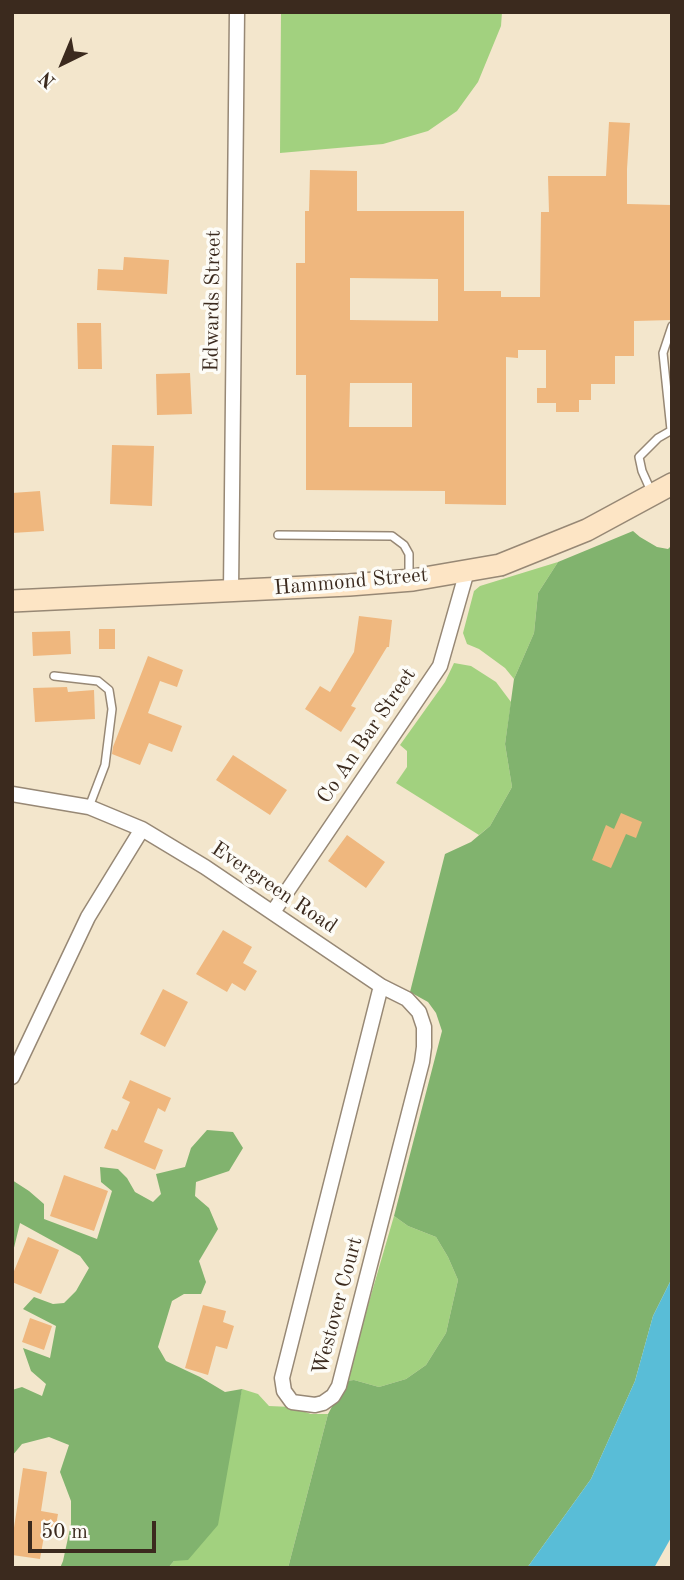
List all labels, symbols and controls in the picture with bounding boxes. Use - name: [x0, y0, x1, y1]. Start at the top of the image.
- north arrow: [28, 28, 98, 98]
- text: N: [37, 67, 60, 91]
- street label: Edwards Street: [199, 230, 227, 372]
- street label: Hammond Street: [273, 563, 429, 601]
- street label: Co An Bar Street: [312, 663, 422, 809]
- street label: Evergreen Road: [206, 837, 342, 939]
- street label: Westover Court: [307, 1234, 369, 1378]
- scale bar: [32, 1506, 159, 1550]
- text: 50 m: [41, 1522, 88, 1543]

